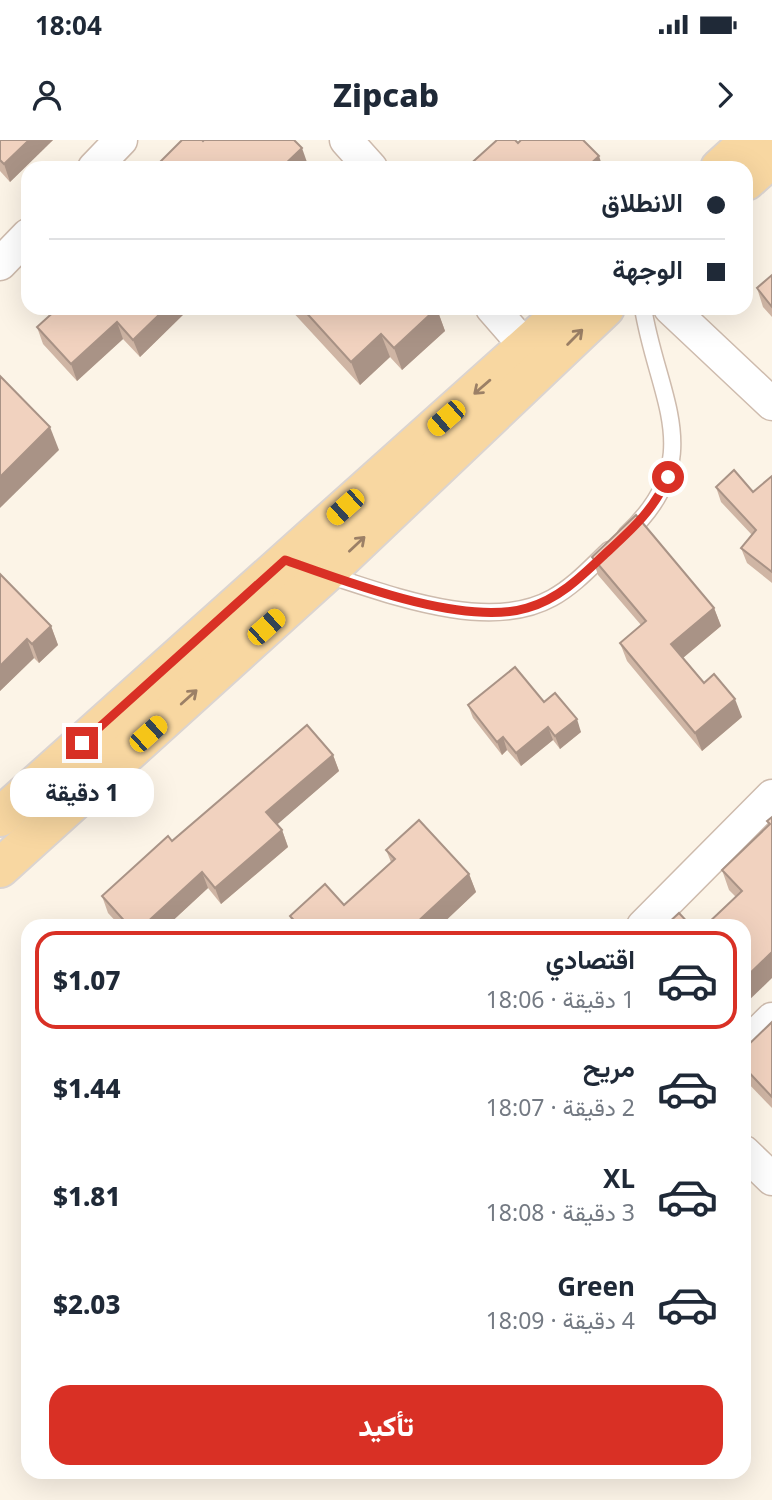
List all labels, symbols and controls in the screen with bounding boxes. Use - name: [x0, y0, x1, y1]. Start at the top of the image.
- text: 18:04: [35, 7, 102, 43]
- text: Zipcab: [333, 73, 439, 116]
- icon: person: [28, 76, 66, 114]
- icon: forward: [706, 76, 744, 114]
- text: الانطلاق: [601, 184, 683, 220]
- text: الوجهة: [612, 251, 683, 287]
- one-way arrow: [567, 329, 584, 346]
- one-way arrow: [473, 379, 491, 395]
- car: [424, 396, 469, 440]
- route start: [652, 461, 684, 493]
- car: [323, 485, 368, 529]
- one-way arrow: [348, 535, 365, 552]
- car: [244, 605, 289, 649]
- one-way arrow: [179, 689, 197, 705]
- car: [126, 712, 171, 756]
- route end: [66, 727, 98, 759]
- callout: 1 دقيقة: [10, 768, 154, 816]
- text: 1 دقيقة: [45, 776, 119, 808]
- text: اقتصادي: [546, 941, 635, 977]
- icon: car: [656, 949, 719, 1012]
- text: $1.07: [53, 962, 120, 998]
- text: 1 دقيقة · 18:06: [486, 983, 635, 1015]
- text: مريح: [583, 1049, 635, 1085]
- icon: car: [656, 1057, 719, 1120]
- text: $1.44: [53, 1070, 120, 1106]
- text: 2 دقيقة · 18:07: [486, 1091, 635, 1123]
- text: XL: [603, 1160, 635, 1196]
- icon: car: [656, 1165, 719, 1228]
- text: $1.81: [53, 1178, 120, 1214]
- text: 3 دقيقة · 18:08: [486, 1196, 635, 1228]
- text: Green: [557, 1268, 635, 1304]
- icon: car: [656, 1273, 719, 1336]
- text: $2.03: [53, 1286, 120, 1322]
- text: 4 دقيقة · 18:09: [486, 1304, 635, 1336]
- button: تأكيد: [49, 1385, 723, 1465]

